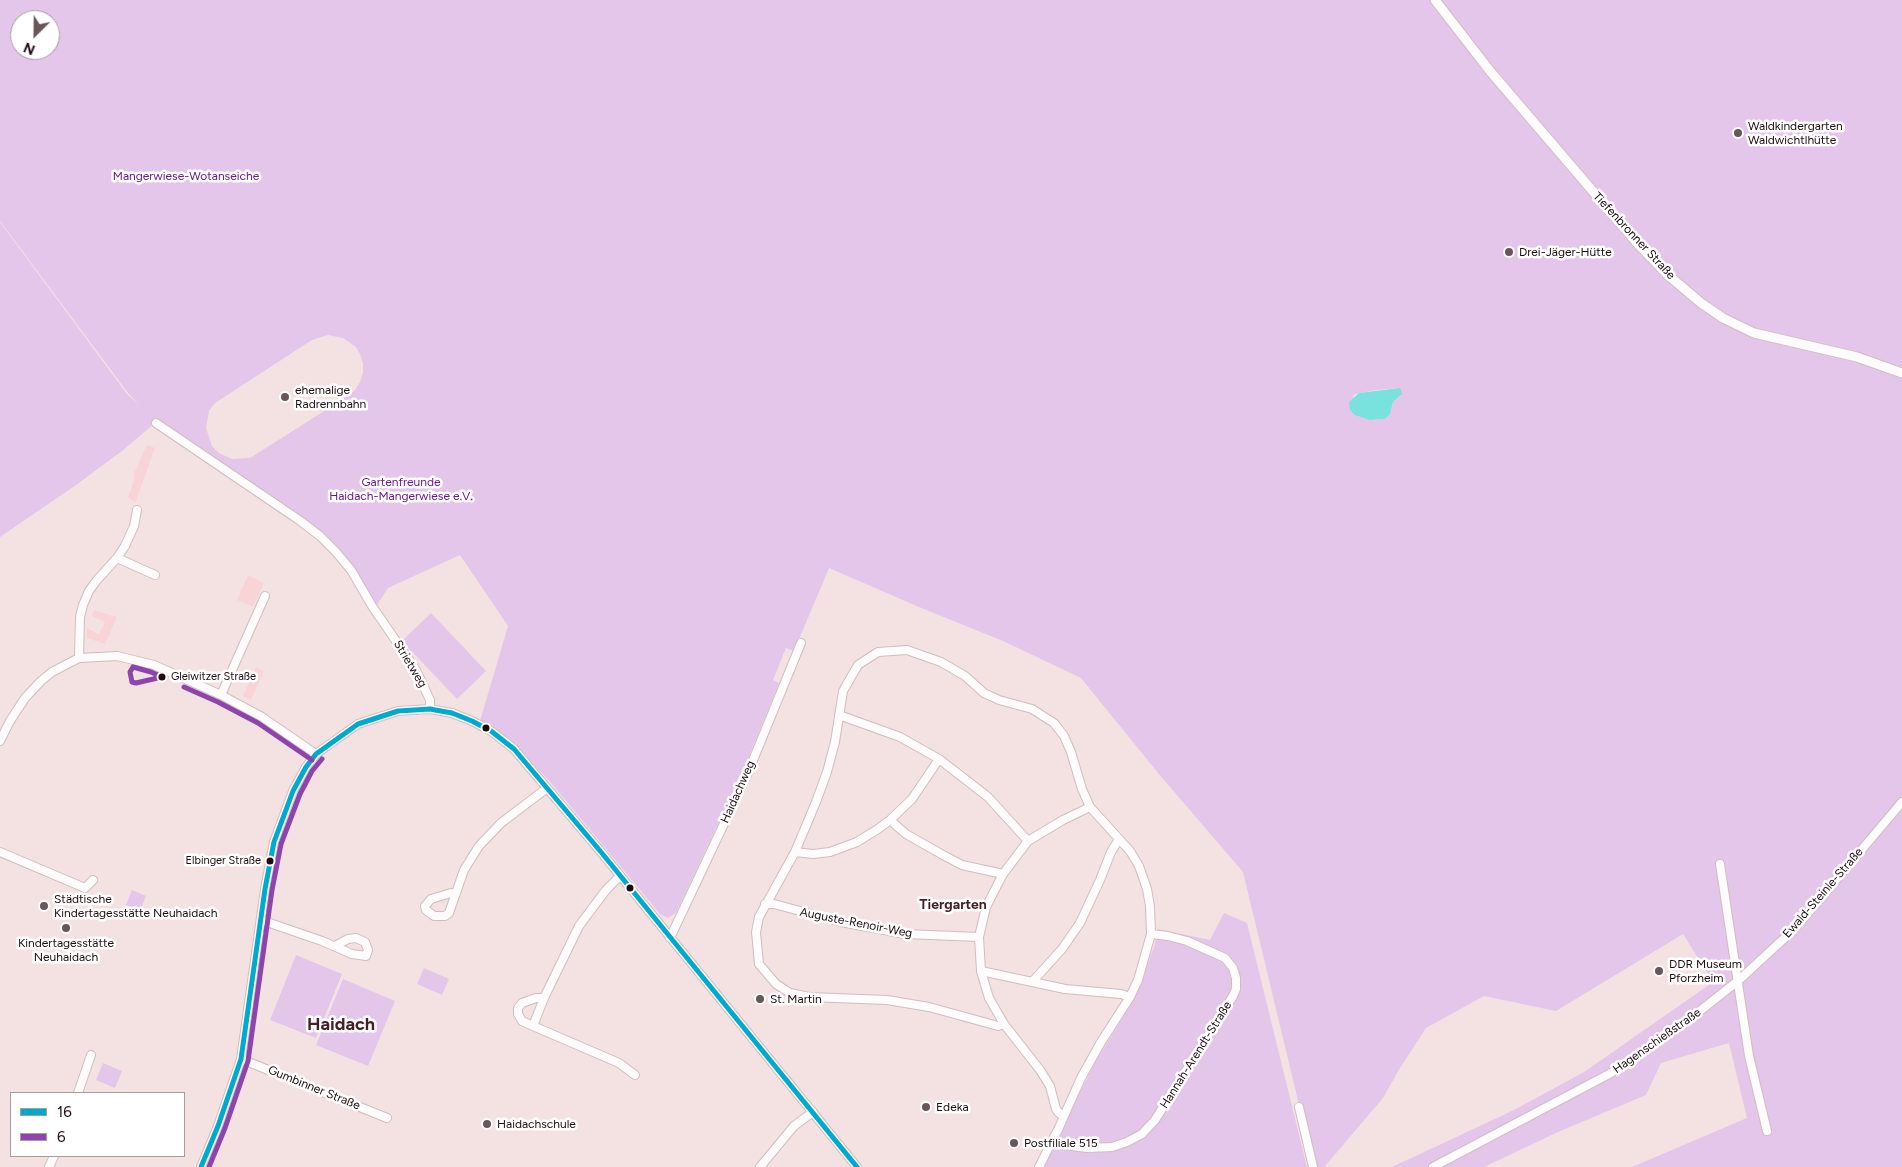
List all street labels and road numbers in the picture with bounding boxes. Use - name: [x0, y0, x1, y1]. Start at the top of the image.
- street label: Tiefenbronner Straße: [1590, 189, 1678, 283]
- street label: Strietweg: [390, 638, 430, 690]
- street label: Haidachweg: [718, 758, 758, 826]
- street label: Ewald-Steinle-Straße: [1780, 845, 1866, 941]
- street label: Auguste-Renoir-Weg: [798, 905, 914, 941]
- street label: Hannah-Arendt-Straße: [1157, 999, 1235, 1111]
- street label: Hagenschießstraße: [1610, 1005, 1704, 1077]
- street label: Gumbinner Straße: [266, 1063, 362, 1113]

